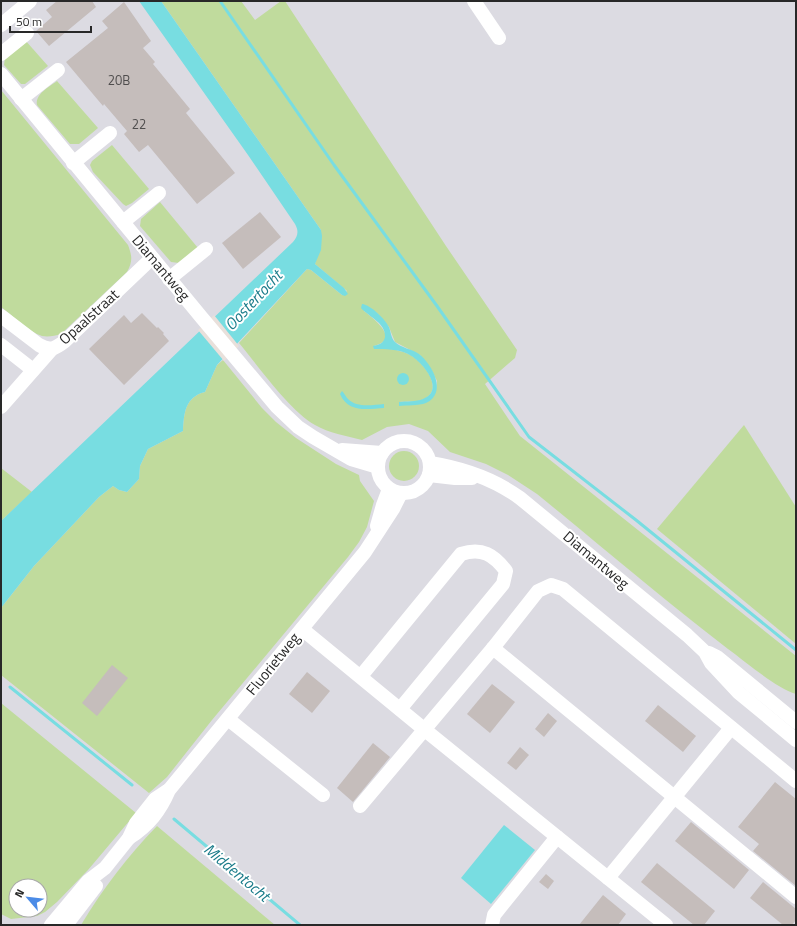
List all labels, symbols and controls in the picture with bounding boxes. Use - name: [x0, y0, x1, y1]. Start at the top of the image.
- scale bar: [10, 8, 91, 34]
- text: 50 m: [16, 12, 42, 31]
- house number: 20B: [108, 70, 130, 90]
- house number: 22: [132, 114, 146, 134]
- street label: Diamantweg: [127, 229, 196, 306]
- water label: Oostertocht: [219, 263, 289, 336]
- street label: Opaalstraat: [53, 283, 124, 350]
- street label: Diamantweg: [558, 525, 635, 594]
- street label: Fluorietweg: [240, 627, 305, 700]
- water label: Middentocht: [199, 837, 277, 908]
- north arrow: [8, 878, 48, 918]
- text: N: [10, 886, 28, 900]

